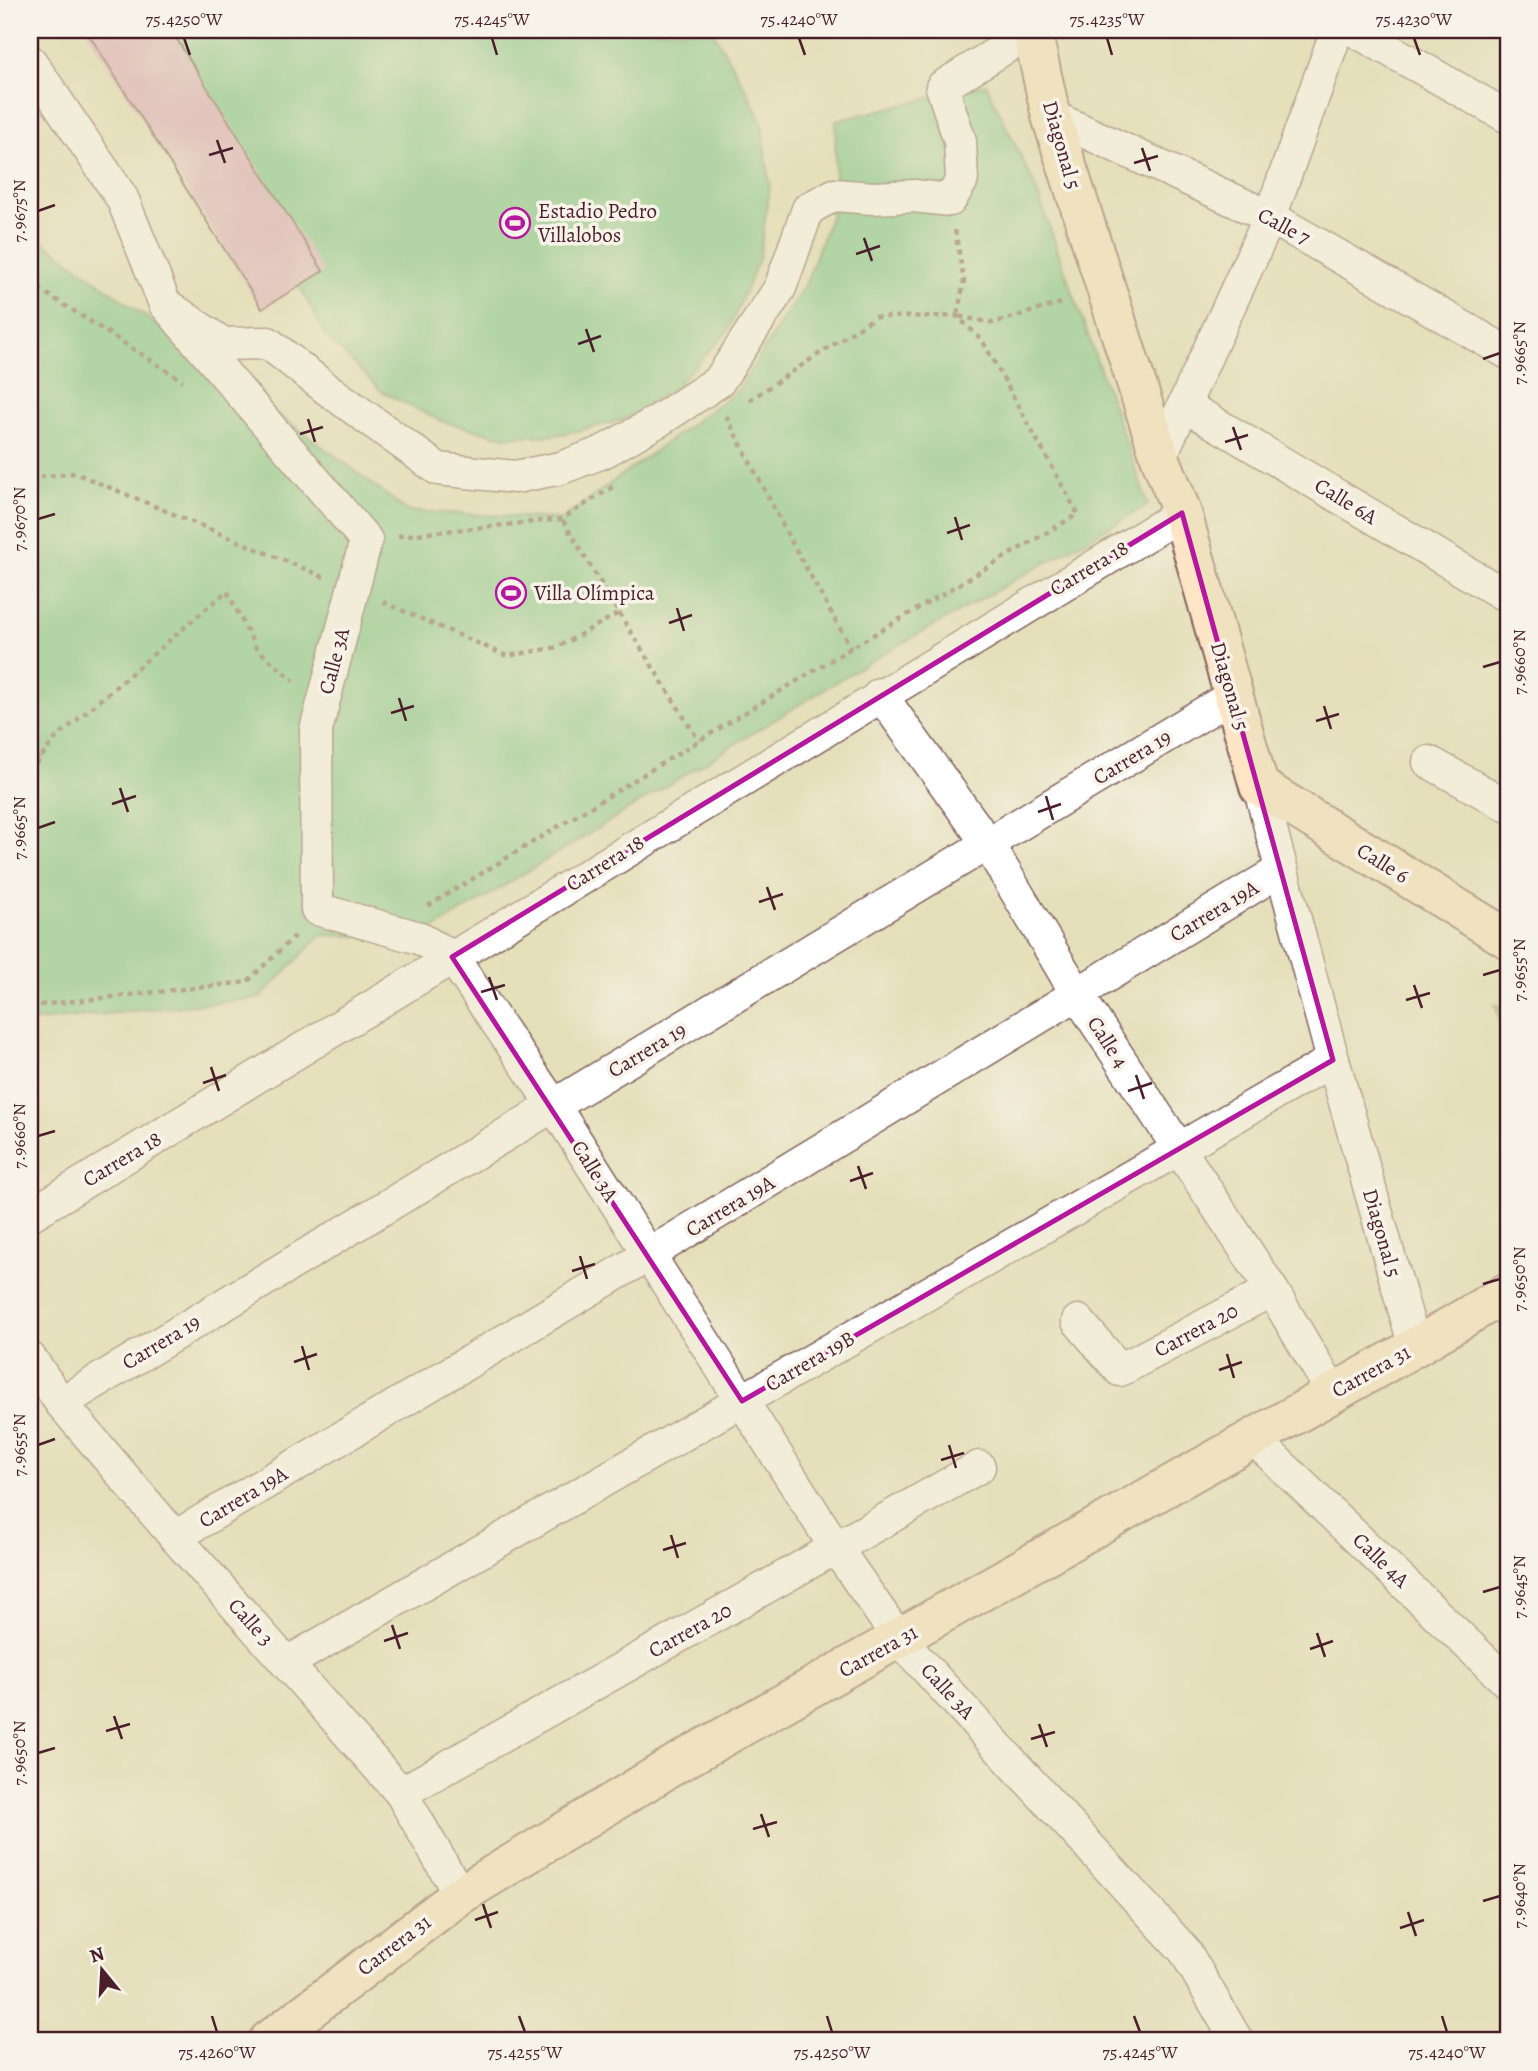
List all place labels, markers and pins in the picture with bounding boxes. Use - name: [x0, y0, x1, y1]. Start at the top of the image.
- place label: Estadio Pedro Villalobos: [537, 197, 657, 249]
- sports icon: Estadio Pedro Villalobos: [498, 206, 532, 240]
- sports icon: Villa Olímpica: [494, 576, 528, 610]
- place label: Villa Olímpica: [533, 579, 655, 607]

